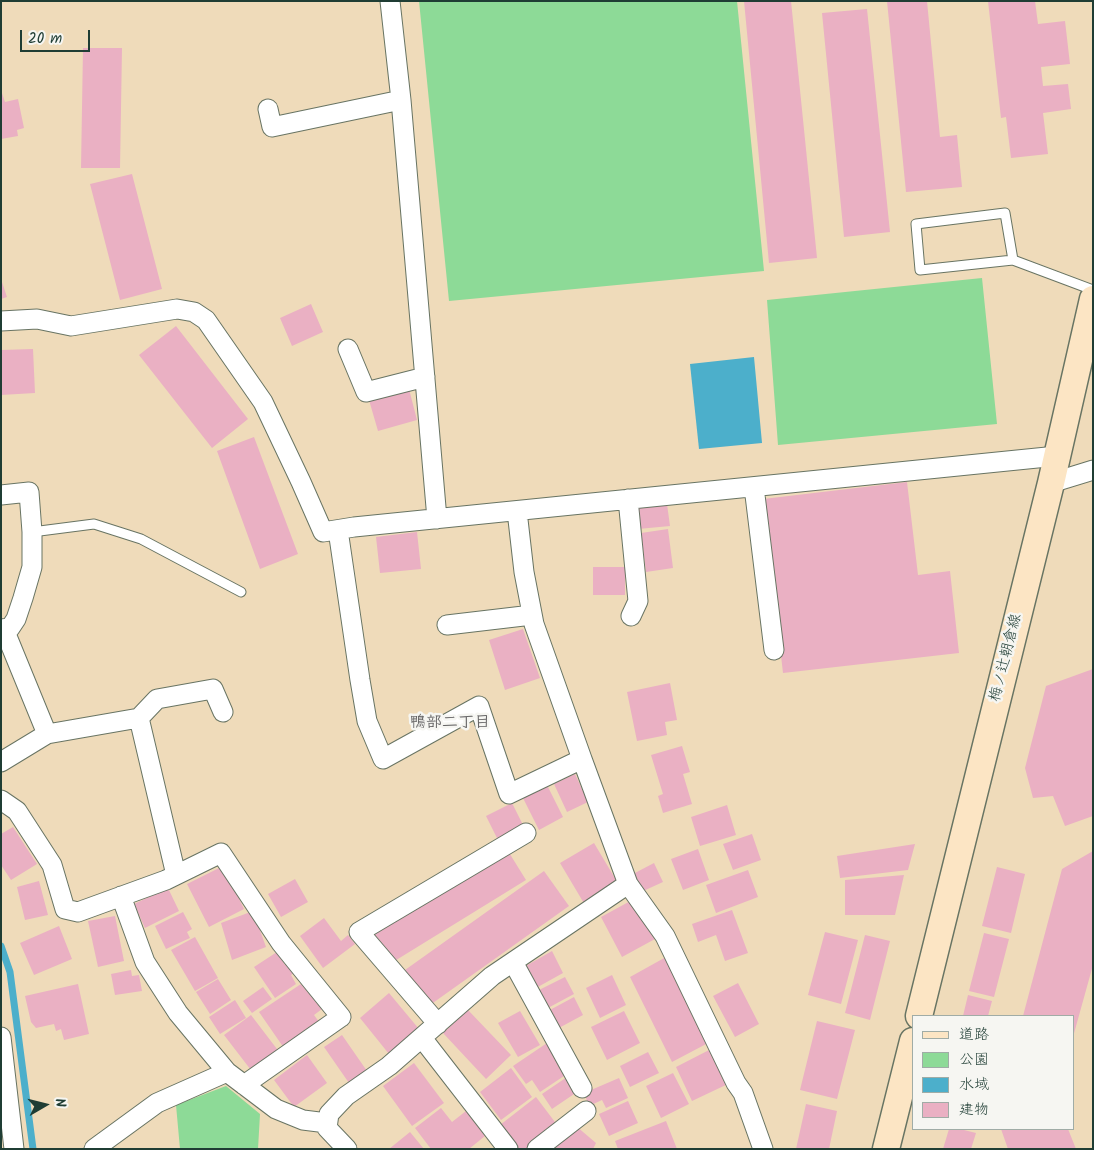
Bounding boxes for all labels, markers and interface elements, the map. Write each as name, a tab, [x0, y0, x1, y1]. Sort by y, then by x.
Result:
scale bar	[22, 20, 92, 52]
text: 20 m	[28, 27, 62, 51]
street label: 梅ノ辻朝倉線	[987, 612, 1027, 704]
district label: 鴨部二丁目	[410, 714, 490, 734]
legend	[912, 1015, 1074, 1130]
text: 道路	[959, 1023, 989, 1047]
text: 公園	[959, 1048, 989, 1072]
text: 水域	[959, 1073, 989, 1097]
north arrow	[20, 1080, 70, 1130]
text: N	[48, 1097, 71, 1109]
text: 建物	[959, 1098, 989, 1122]

